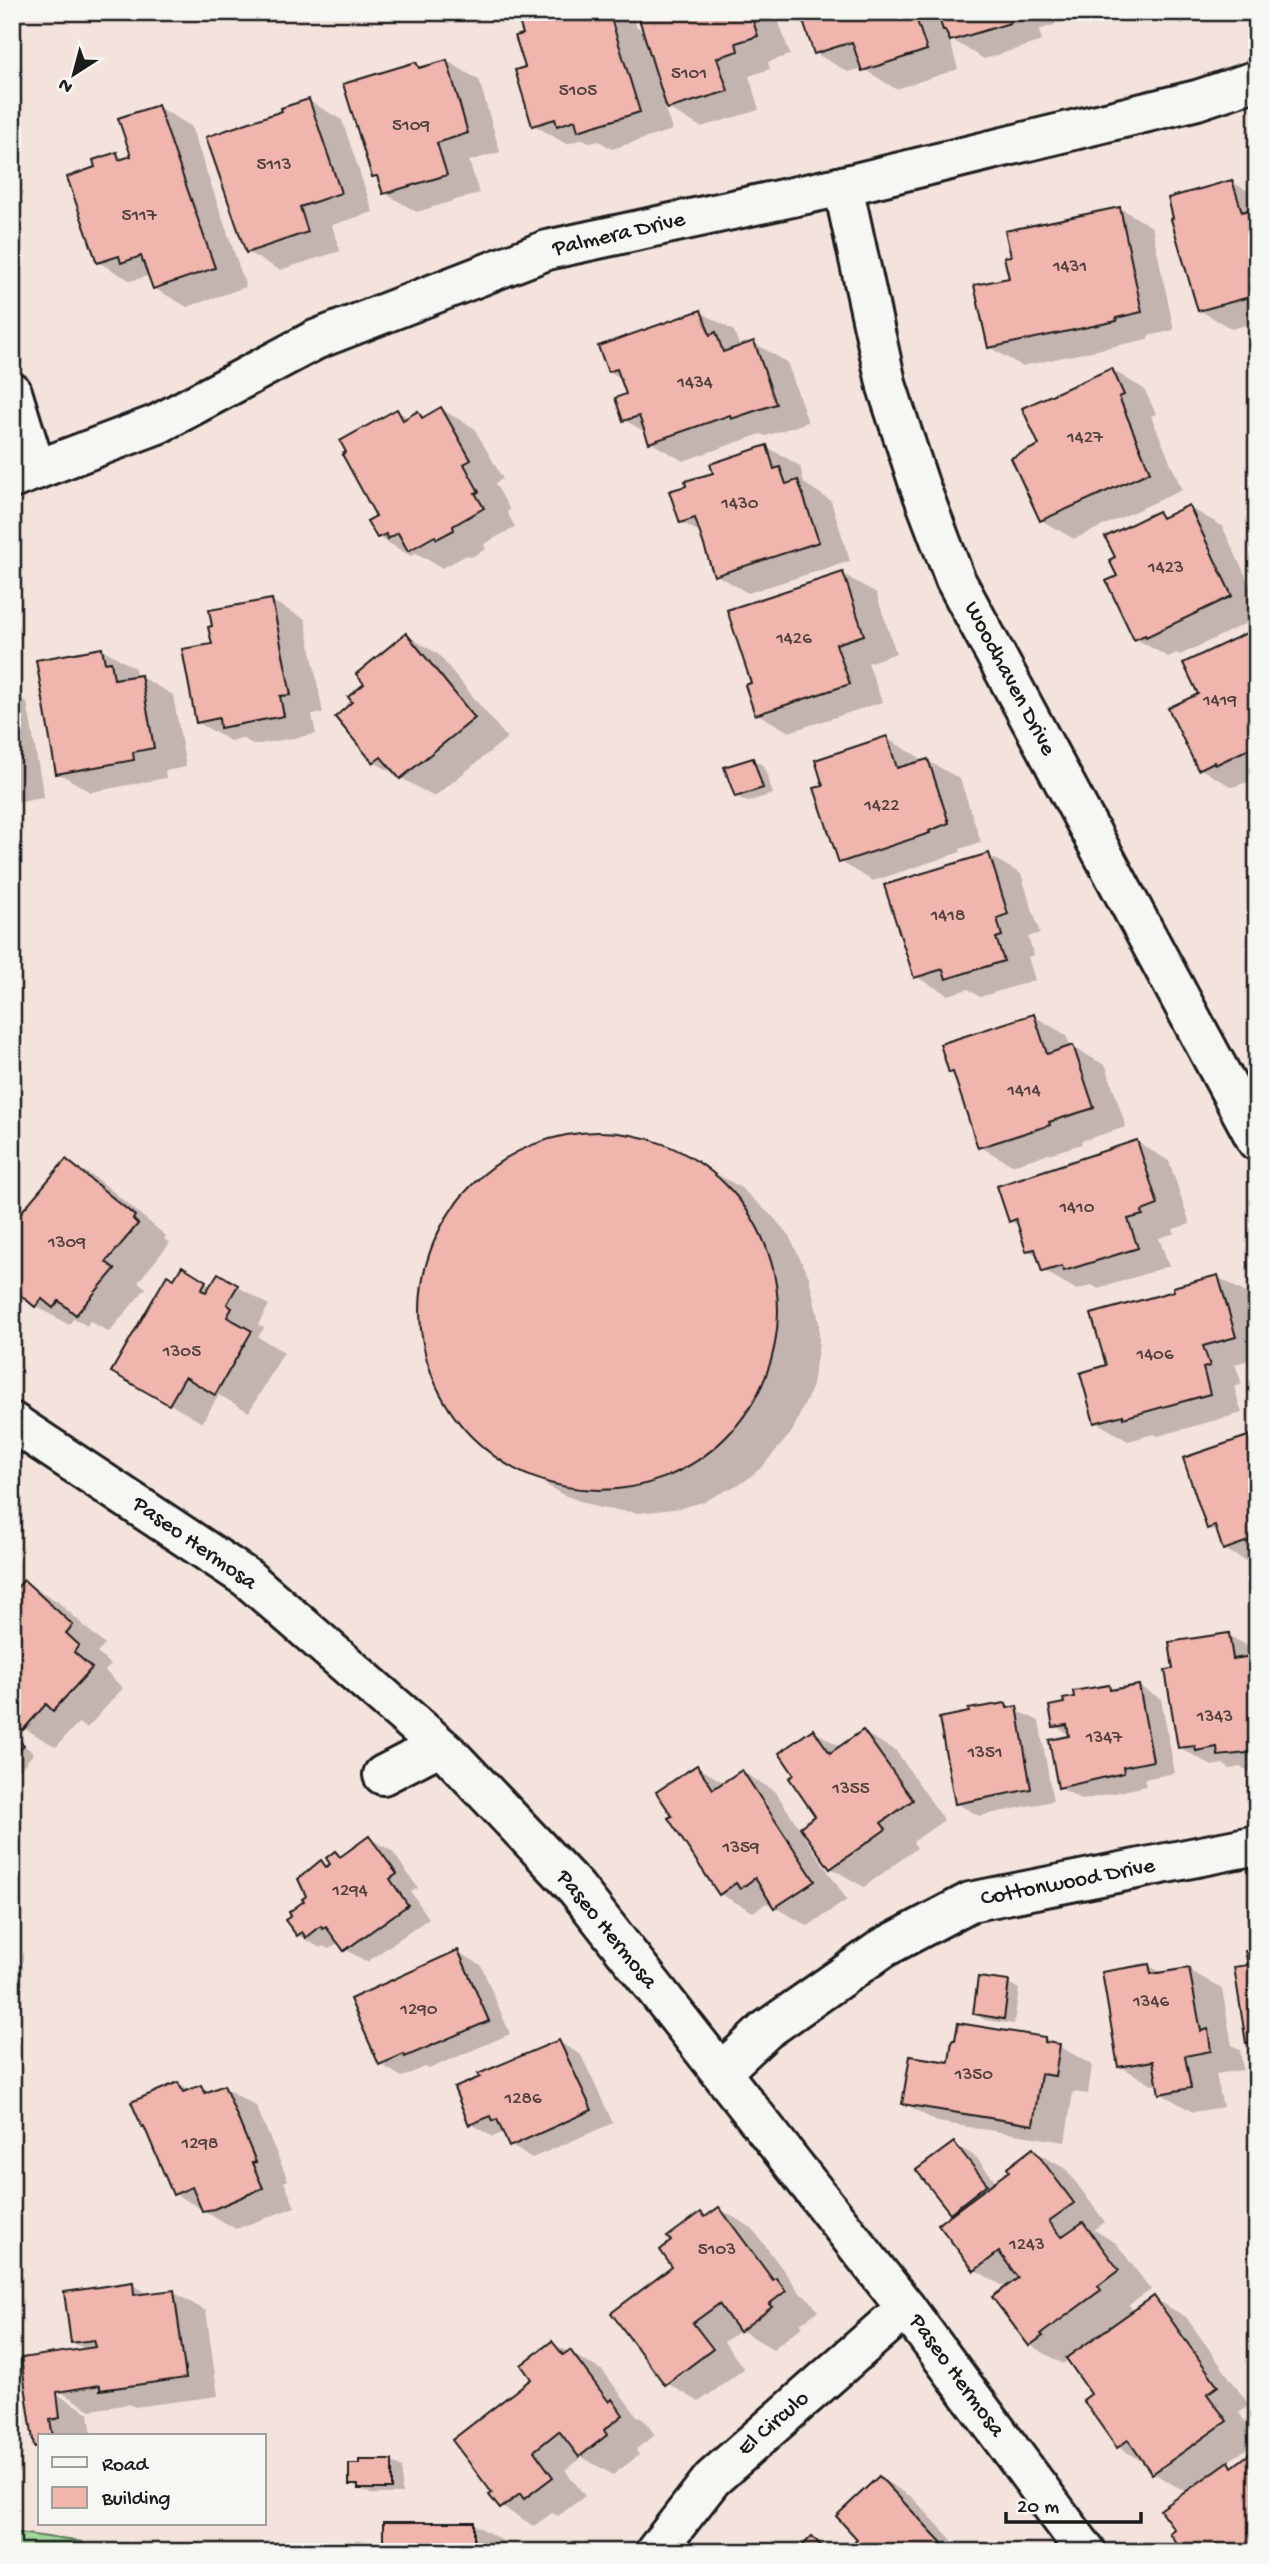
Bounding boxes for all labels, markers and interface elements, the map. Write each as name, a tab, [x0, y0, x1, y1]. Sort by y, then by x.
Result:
north arrow	[38, 38, 108, 108]
house number: 5101	[671, 63, 707, 86]
text: N	[54, 72, 78, 98]
house number: 5105	[559, 80, 597, 103]
house number: 5109	[392, 115, 430, 138]
house number: 5113	[256, 154, 292, 177]
house number: 5117	[121, 205, 158, 228]
street label: Palmera Drive	[549, 206, 689, 264]
house number: 1431	[1052, 256, 1087, 279]
house number: 1434	[676, 372, 713, 395]
house number: 1427	[1066, 427, 1104, 450]
house number: 1430	[720, 493, 759, 516]
house number: 1423	[1147, 557, 1184, 580]
street label: Woodhaven Drive	[957, 597, 1061, 762]
house number: 1426	[775, 628, 812, 651]
house number: 1419	[1202, 690, 1237, 713]
house number: 1422	[863, 795, 900, 818]
house number: 1418	[930, 905, 965, 928]
house number: 1414	[1006, 1080, 1041, 1103]
house number: 1410	[1058, 1197, 1095, 1220]
house number: 1309	[47, 1232, 86, 1255]
house number: 1305	[162, 1341, 201, 1364]
house number: 1406	[1135, 1344, 1174, 1367]
street label: Paseo Hermosa	[126, 1491, 262, 1598]
house number: 1343	[1196, 1706, 1233, 1729]
house number: 1347	[1085, 1727, 1123, 1750]
house number: 1351	[966, 1742, 1003, 1765]
house number: 1355	[831, 1778, 870, 1801]
house number: 1359	[721, 1837, 760, 1860]
street label: Cottonwood Drive	[979, 1853, 1158, 1913]
street label: Paseo Hermosa	[549, 1864, 663, 1996]
house number: 1294	[331, 1880, 368, 1903]
house number: 1346	[1132, 1991, 1169, 2014]
house number: 1290	[399, 1999, 438, 2022]
house number: 1350	[954, 2064, 993, 2087]
house number: 1286	[503, 2088, 542, 2111]
house number: 1298	[181, 2133, 218, 2156]
house number: 1243	[1008, 2234, 1045, 2257]
house number: 5103	[698, 2239, 736, 2262]
street label: Paseo Hermosa	[902, 2308, 1011, 2444]
street label: El Circulo	[733, 2386, 815, 2462]
legend	[38, 2434, 266, 2526]
text: Road	[102, 2454, 150, 2479]
scale bar	[1006, 2480, 1141, 2524]
text: Building	[101, 2488, 171, 2513]
text: 20 m	[1017, 2496, 1059, 2521]

